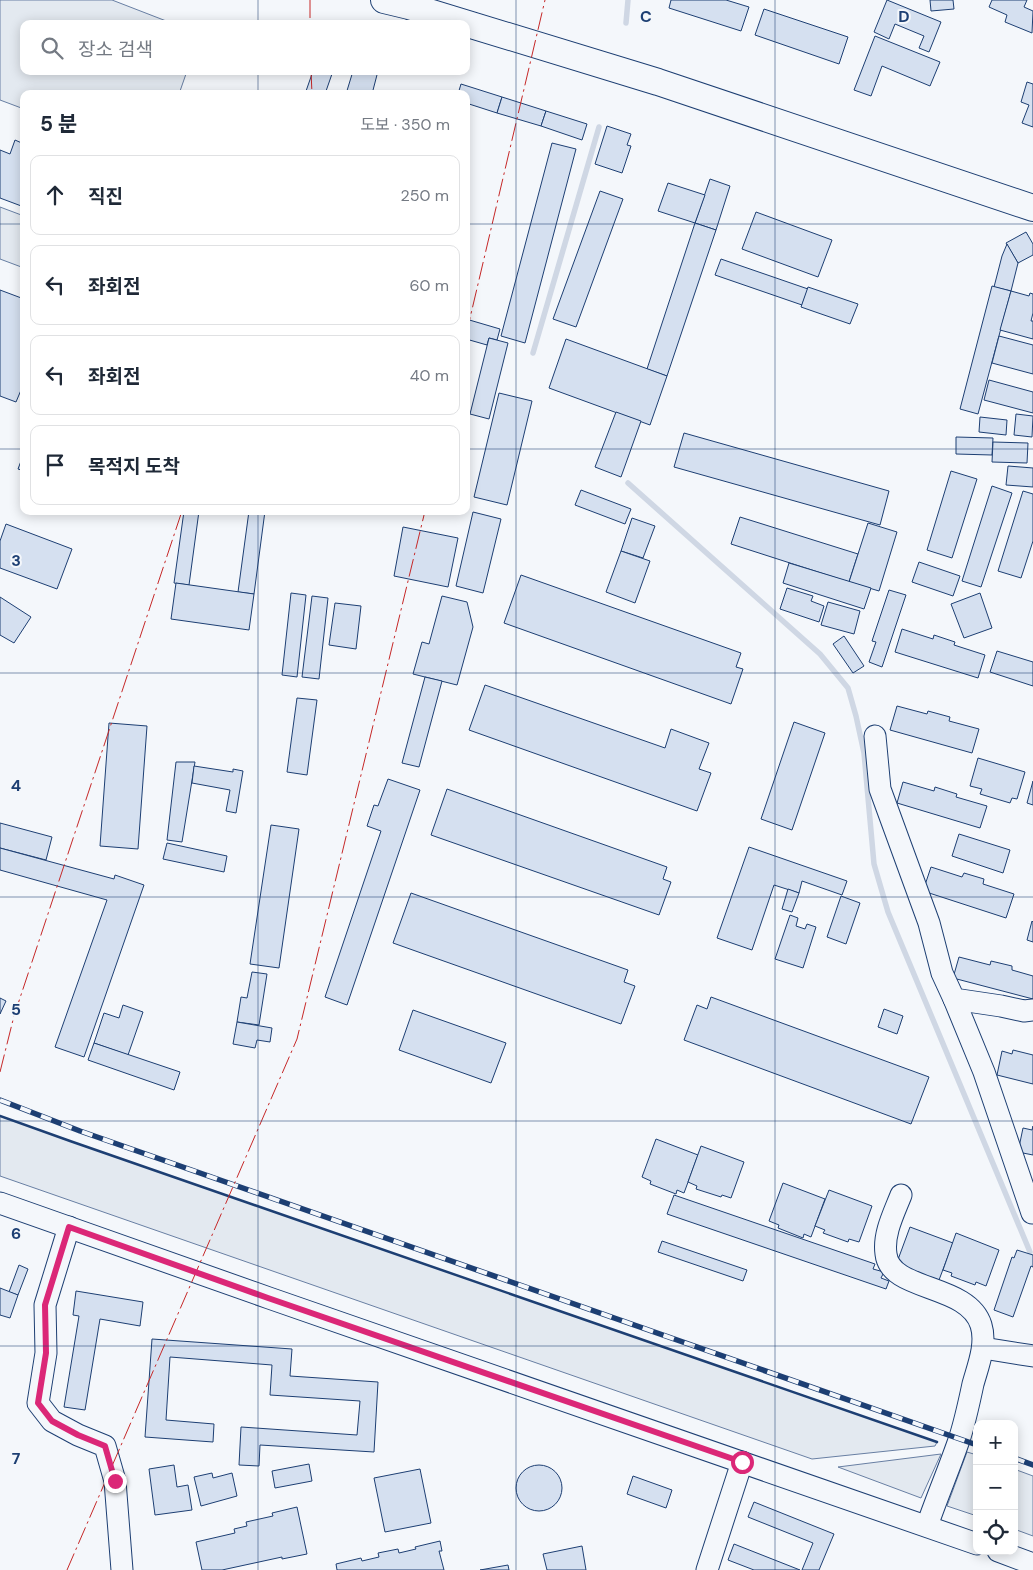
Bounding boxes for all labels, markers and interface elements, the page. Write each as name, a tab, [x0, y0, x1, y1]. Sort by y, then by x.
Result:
text: C	[640, 6, 652, 27]
text: D	[898, 6, 910, 27]
search box	[20, 20, 470, 75]
icon: search	[38, 34, 66, 62]
text: 장소 검색	[78, 37, 153, 62]
text: 5 분	[40, 110, 77, 138]
text: 도보 · 350 m	[360, 114, 450, 135]
icon: ahead	[41, 181, 69, 209]
text: 직진	[88, 184, 123, 209]
text: 250 m	[401, 185, 449, 206]
icon: left	[41, 271, 69, 299]
text: 좌회전	[88, 274, 140, 299]
text: 60 m	[409, 275, 449, 296]
icon: left	[41, 361, 69, 389]
text: 좌회전	[88, 364, 140, 389]
text: 40 m	[410, 365, 449, 386]
icon: arrive	[41, 451, 69, 479]
text: 목적지 도착	[88, 454, 180, 479]
text: 3	[11, 550, 21, 571]
text: 4	[11, 775, 21, 796]
text: 5	[11, 999, 21, 1020]
text: 6	[11, 1223, 21, 1244]
map controls	[973, 1420, 1018, 1555]
button: +	[973, 1420, 1018, 1465]
text: 7	[12, 1448, 21, 1469]
route start	[731, 1451, 754, 1474]
button: −	[973, 1465, 1018, 1510]
route end	[104, 1470, 127, 1493]
button: locate	[973, 1510, 1018, 1555]

